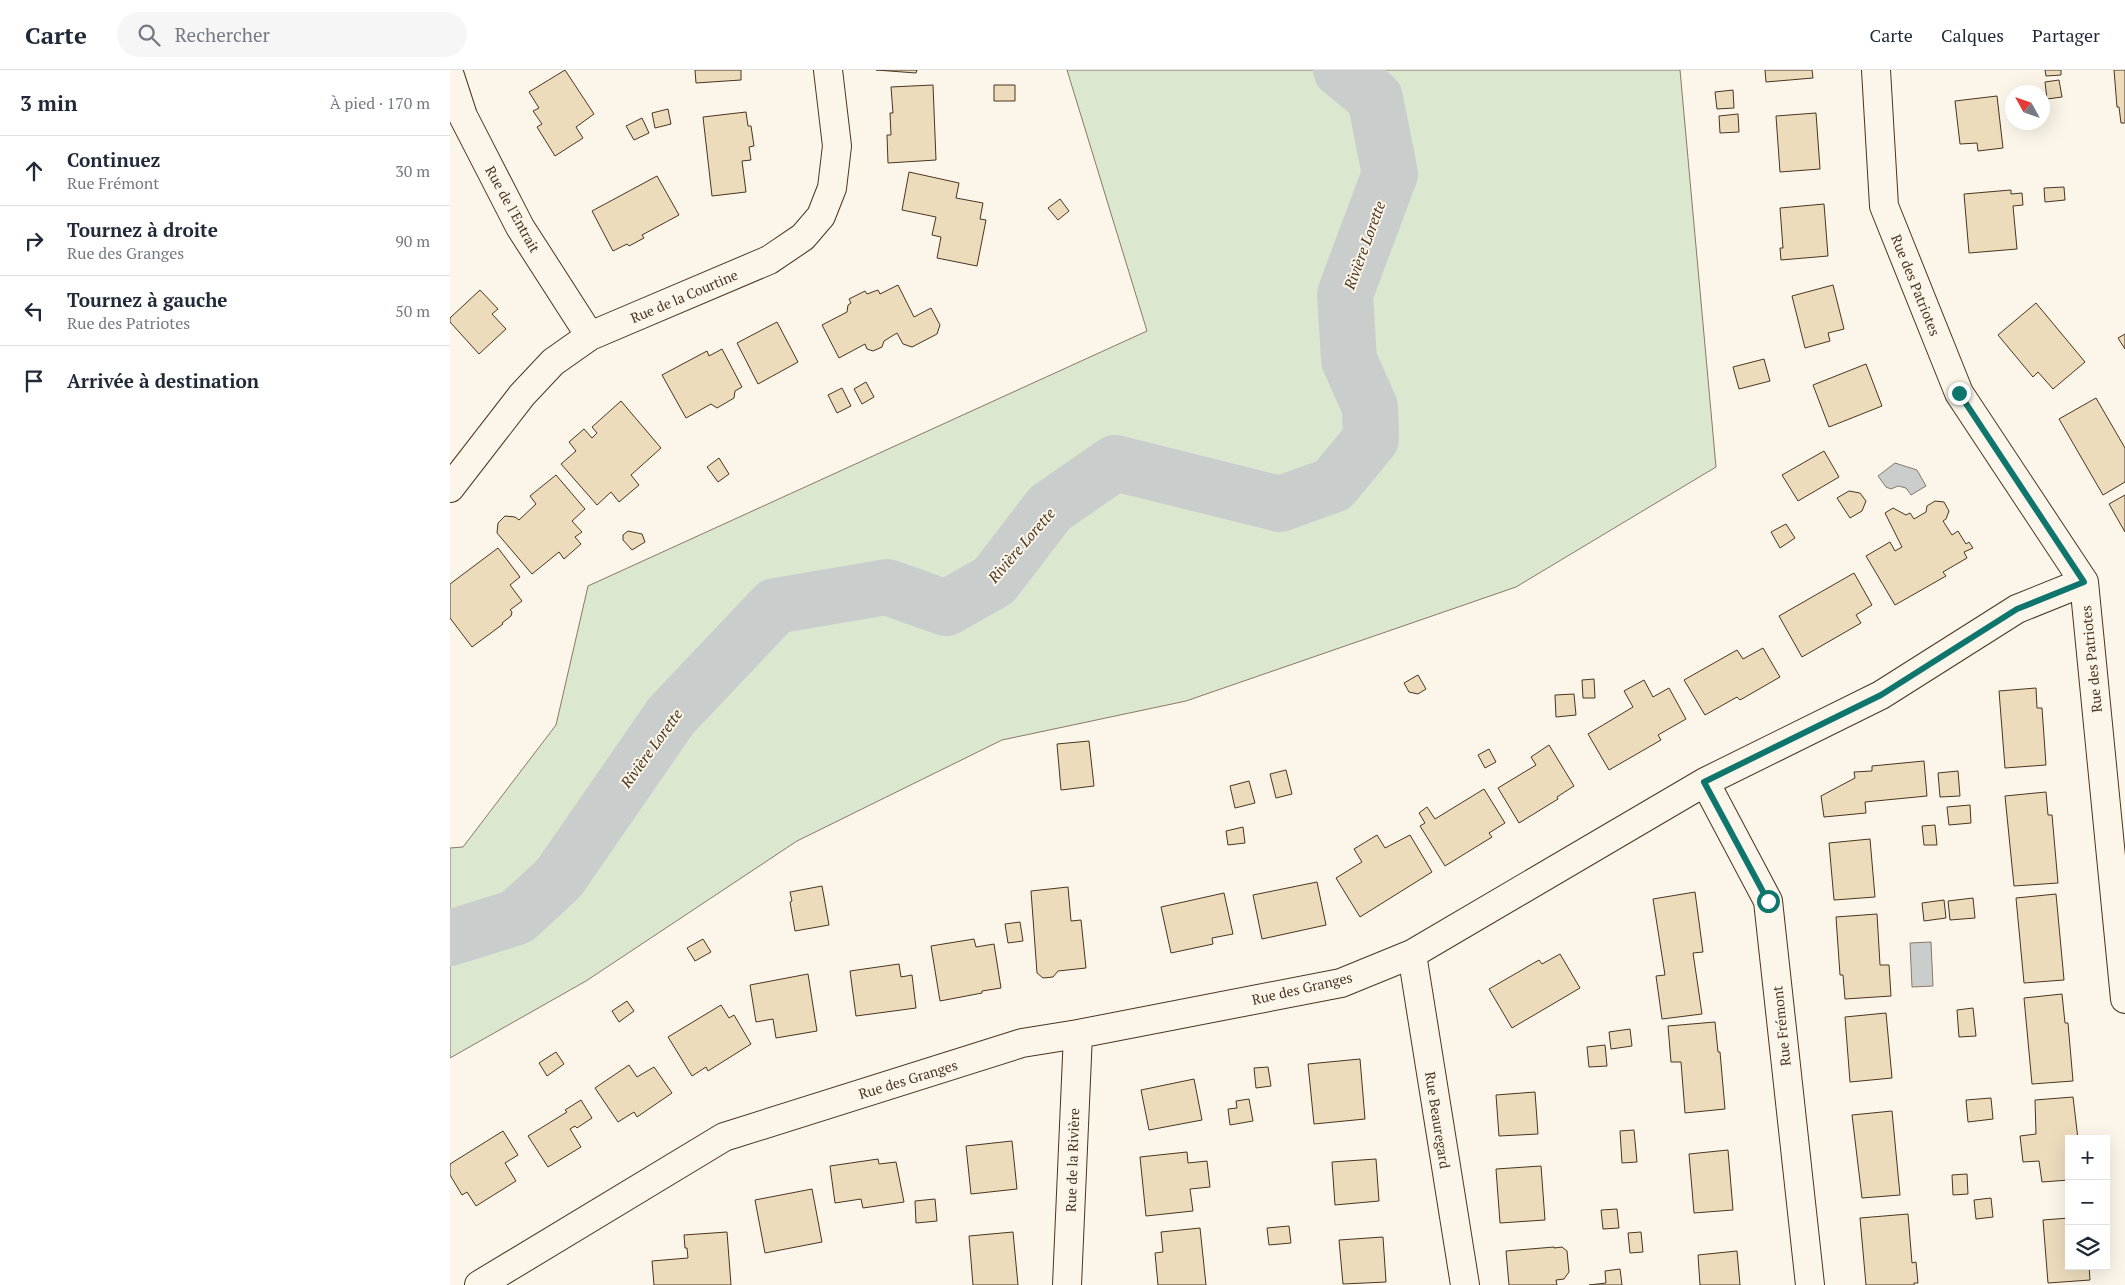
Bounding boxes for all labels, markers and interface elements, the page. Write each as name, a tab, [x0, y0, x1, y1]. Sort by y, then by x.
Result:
search box	[117, 12, 467, 57]
text: Carte	[25, 19, 87, 51]
icon: search	[135, 21, 163, 49]
text: Rechercher	[175, 22, 270, 47]
text: Carte	[1870, 23, 1913, 47]
text: Calques	[1941, 23, 2004, 47]
text: Partager	[2032, 23, 2100, 47]
north arrow	[2005, 85, 2050, 130]
text: 3 min	[20, 89, 77, 117]
text: À pied · 170 m	[330, 92, 430, 114]
text: Continuez	[67, 147, 160, 172]
icon: ahead	[20, 157, 48, 185]
text: 30 m	[395, 160, 430, 182]
street label: Rue de l'Entrait	[481, 162, 545, 256]
text: Rue Frémont	[67, 172, 159, 194]
water label: Rivière Lorette	[1338, 198, 1389, 293]
text: Tournez à droite	[67, 217, 218, 242]
icon: right	[20, 227, 48, 255]
text: 90 m	[395, 230, 430, 252]
street label: Rue des Patriotes	[1887, 231, 1945, 339]
text: Rue des Granges	[67, 242, 184, 264]
street label: Rue de la Courtine	[627, 265, 741, 327]
text: Tournez à gauche	[67, 287, 228, 312]
icon: left	[20, 297, 48, 325]
text: 50 m	[395, 300, 430, 322]
text: Rue des Patriotes	[67, 312, 190, 334]
icon: arrive	[20, 367, 48, 395]
text: Arrivée à destination	[67, 368, 259, 393]
route end	[1948, 382, 1971, 405]
water label: Rivière Lorette	[982, 503, 1059, 587]
street label: Rue des Patriotes	[2076, 604, 2106, 714]
water label: Rivière Lorette	[615, 704, 686, 792]
route start	[1757, 890, 1780, 913]
street label: Rue des Granges	[1250, 967, 1354, 1009]
street label: Rue Frémont	[1767, 984, 1795, 1067]
street label: Rue des Granges	[856, 1055, 960, 1103]
street label: Rue Beauregard	[1421, 1070, 1455, 1170]
street label: Rue de la Rivière	[1061, 1108, 1083, 1212]
map controls	[2065, 1135, 2110, 1270]
button: +	[2065, 1135, 2110, 1180]
button: −	[2065, 1180, 2110, 1225]
button: layers	[2065, 1225, 2110, 1270]

